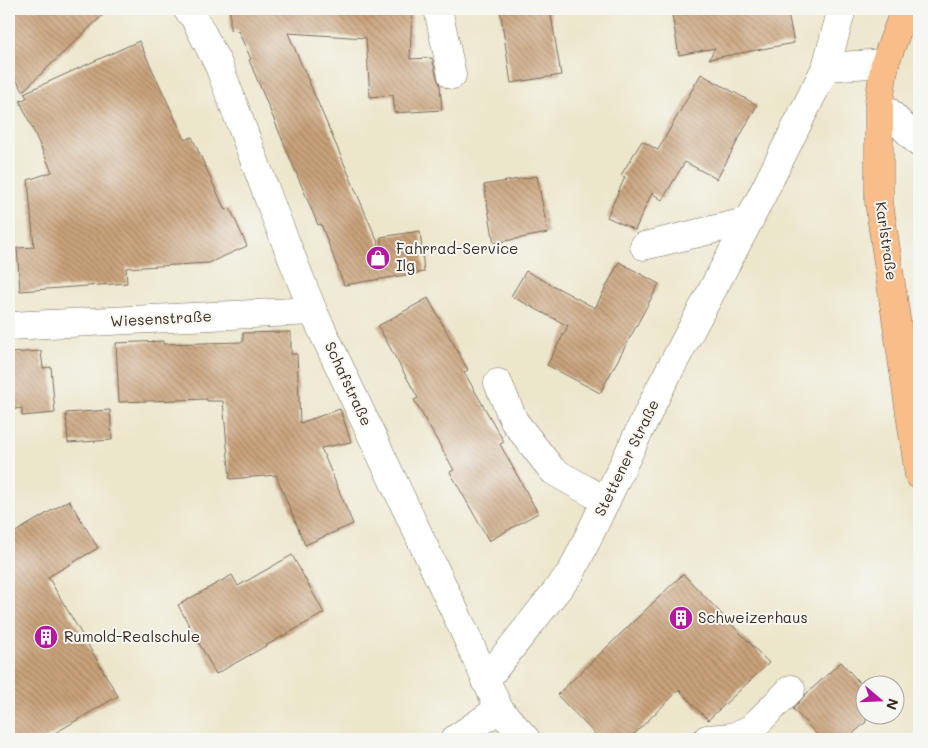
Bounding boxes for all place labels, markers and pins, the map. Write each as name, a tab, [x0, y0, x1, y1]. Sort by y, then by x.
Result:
place label: Fahrrad-Service Ilg	[396, 238, 518, 275]
shop icon: Fahrrad-Service Ilg	[365, 245, 391, 271]
building icon: Schweizerhaus	[668, 605, 694, 631]
place label: Schweizerhaus	[698, 607, 808, 627]
building icon: Rumold-Realschule	[33, 624, 59, 650]
place label: Rumold-Realschule	[64, 626, 200, 646]

